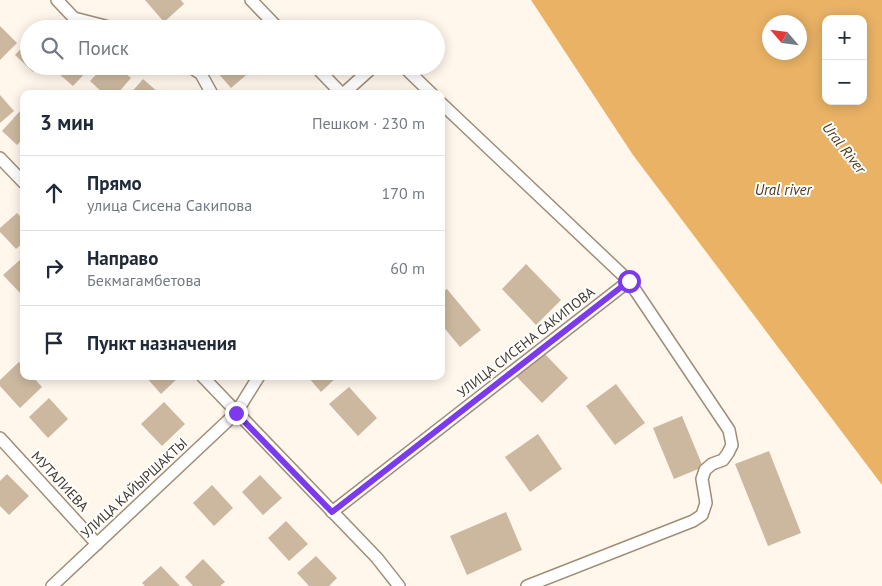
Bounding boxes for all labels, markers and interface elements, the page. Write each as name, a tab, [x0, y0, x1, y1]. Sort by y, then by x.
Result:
north arrow	[762, 15, 807, 60]
map controls	[822, 15, 867, 105]
button: +	[822, 15, 867, 60]
search box	[20, 20, 445, 75]
icon: search	[38, 34, 66, 62]
text: Поиск	[78, 36, 129, 60]
button: −	[822, 60, 867, 105]
text: 3 мин	[40, 109, 94, 136]
text: Пешком · 230 m	[312, 113, 425, 133]
water label: Ural River	[818, 118, 871, 178]
text: Прямо	[87, 171, 142, 195]
icon: ahead	[40, 179, 68, 207]
water label: Ural river	[755, 180, 812, 199]
text: 170 m	[382, 183, 425, 203]
text: улица Сисена Сакипова	[87, 195, 252, 215]
text: Направо	[87, 246, 158, 270]
icon: right	[40, 254, 68, 282]
text: 60 m	[390, 258, 425, 278]
text: Бекмагамбетова	[87, 270, 201, 290]
route start	[618, 270, 641, 293]
street label: УЛИЦА СИСЕНА САКИПОВА	[454, 282, 599, 401]
icon: arrive	[40, 329, 68, 357]
text: Пункт назначения	[87, 331, 237, 355]
route end	[225, 402, 248, 425]
street label: УЛИЦА КАЙЫРШАКТЫ	[77, 434, 191, 542]
street label: МУТАЛИЕВА	[28, 447, 93, 515]

